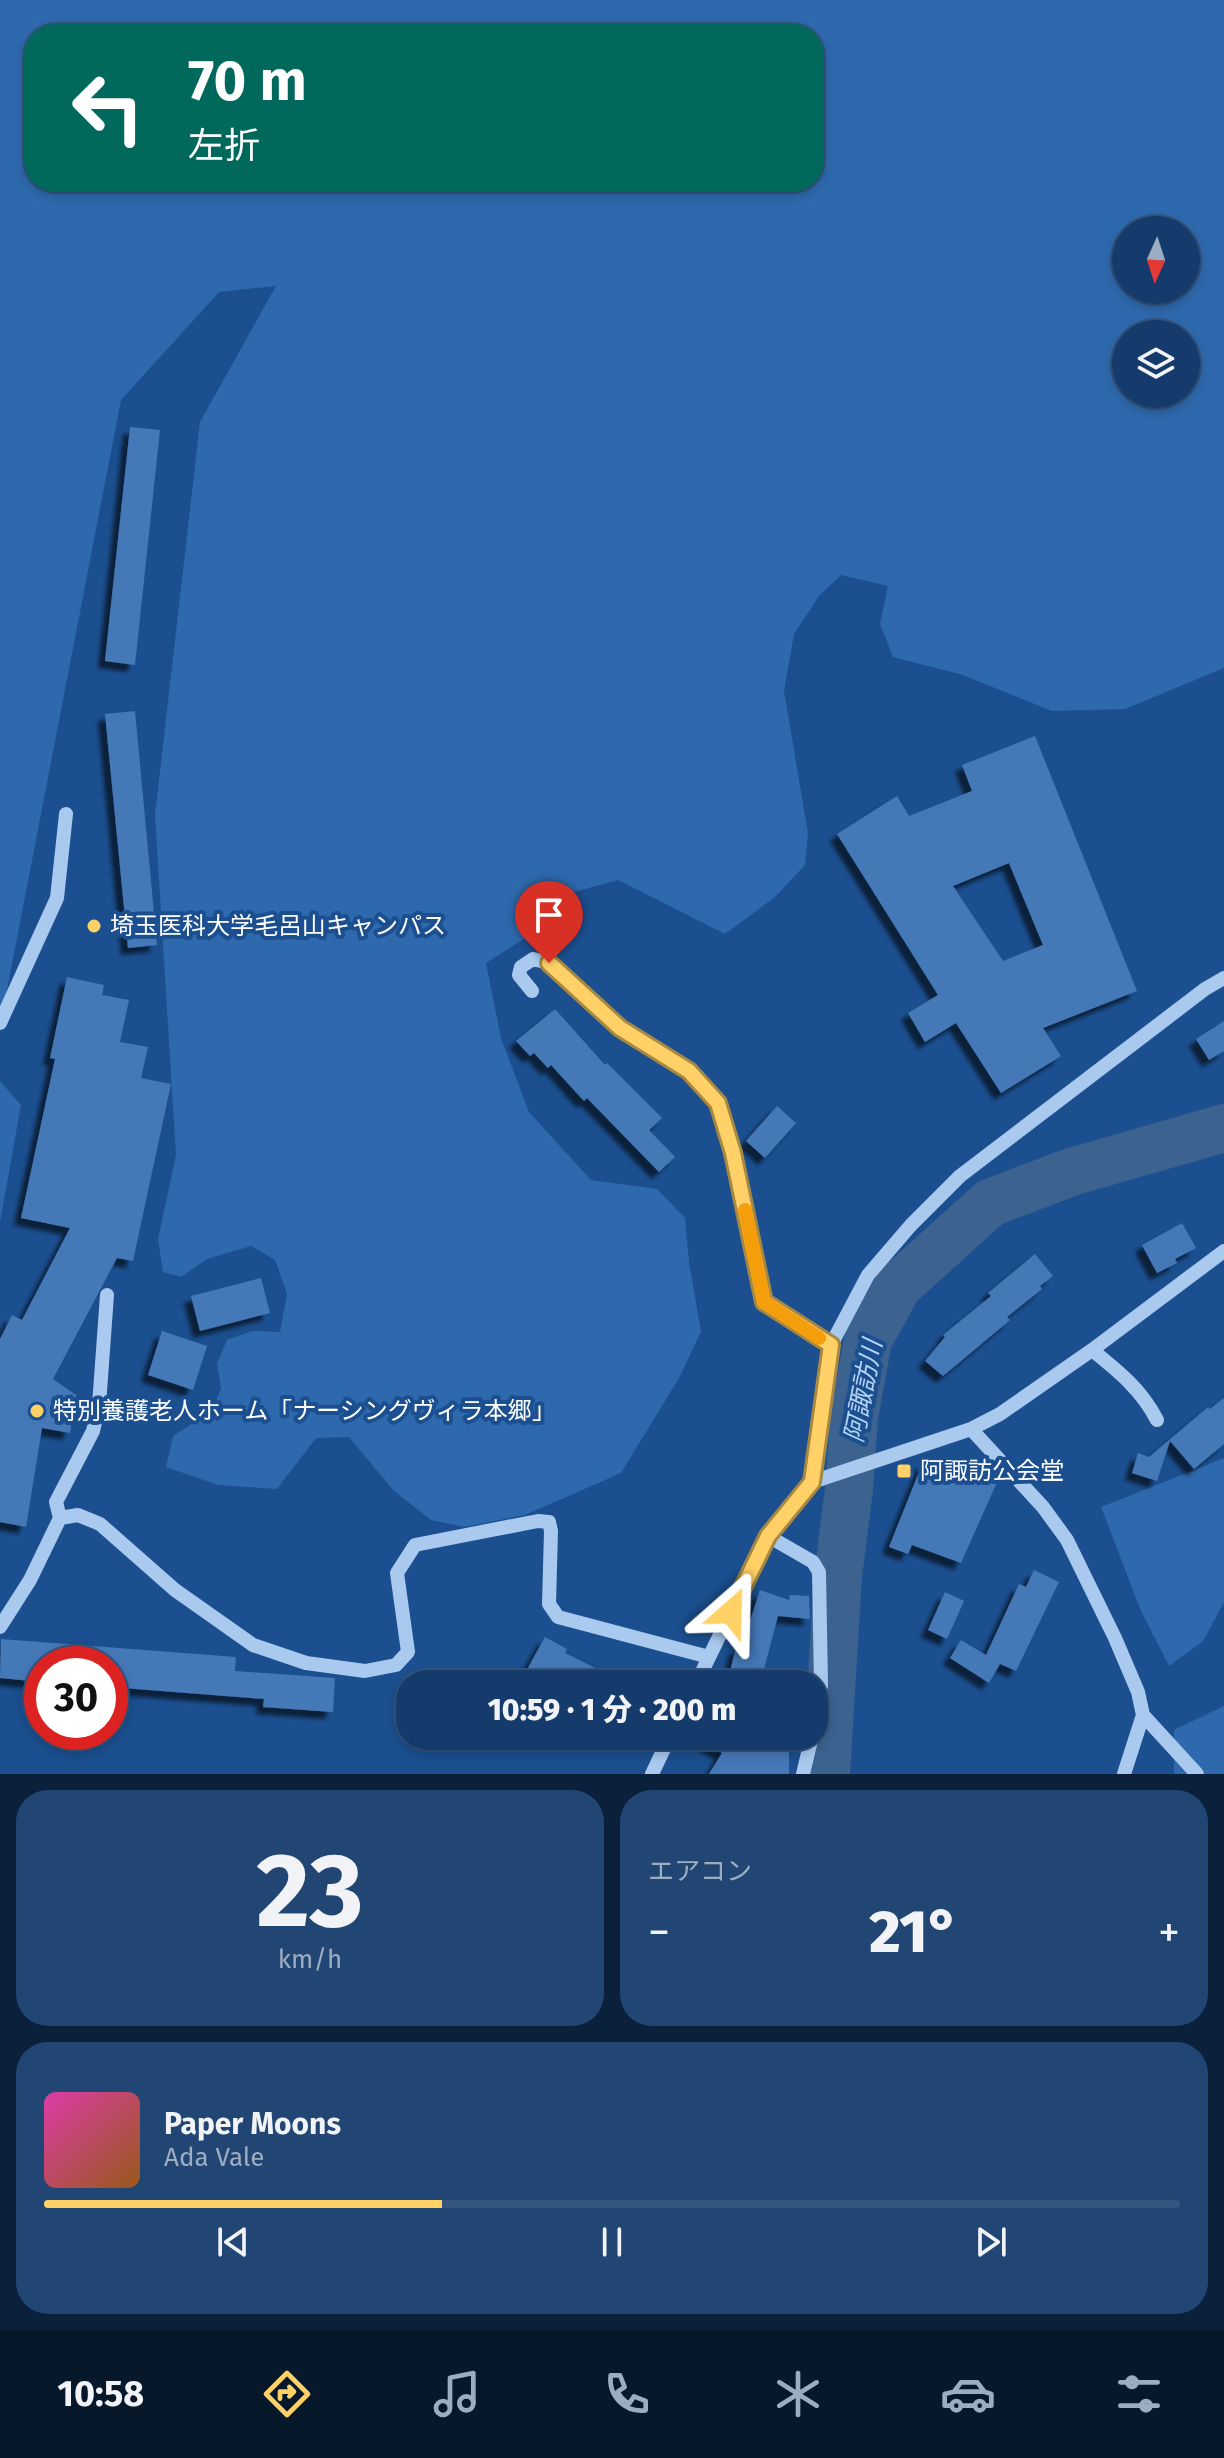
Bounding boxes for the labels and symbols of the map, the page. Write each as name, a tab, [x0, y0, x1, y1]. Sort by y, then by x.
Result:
north arrow	[1112, 216, 1200, 304]
pin	[515, 881, 583, 963]
place label: 埼玉医科大学毛呂山キャンパス	[110, 912, 446, 940]
marker: 埼玉医科大学毛呂山キャンパス	[85, 917, 103, 935]
water label: 阿諏訪川	[838, 1334, 889, 1445]
place label: 特別養護老人ホーム「ナーシングヴィラ本郷」	[53, 1397, 556, 1425]
marker: 特別養護老人ホーム「ナーシングヴィラ本郷」	[28, 1402, 46, 1420]
place label: 阿諏訪公会堂	[920, 1457, 1064, 1485]
marker: 阿諏訪公会堂	[895, 1462, 913, 1480]
position arrow	[689, 1570, 773, 1654]
speed limit sign: 30	[24, 1646, 128, 1750]

